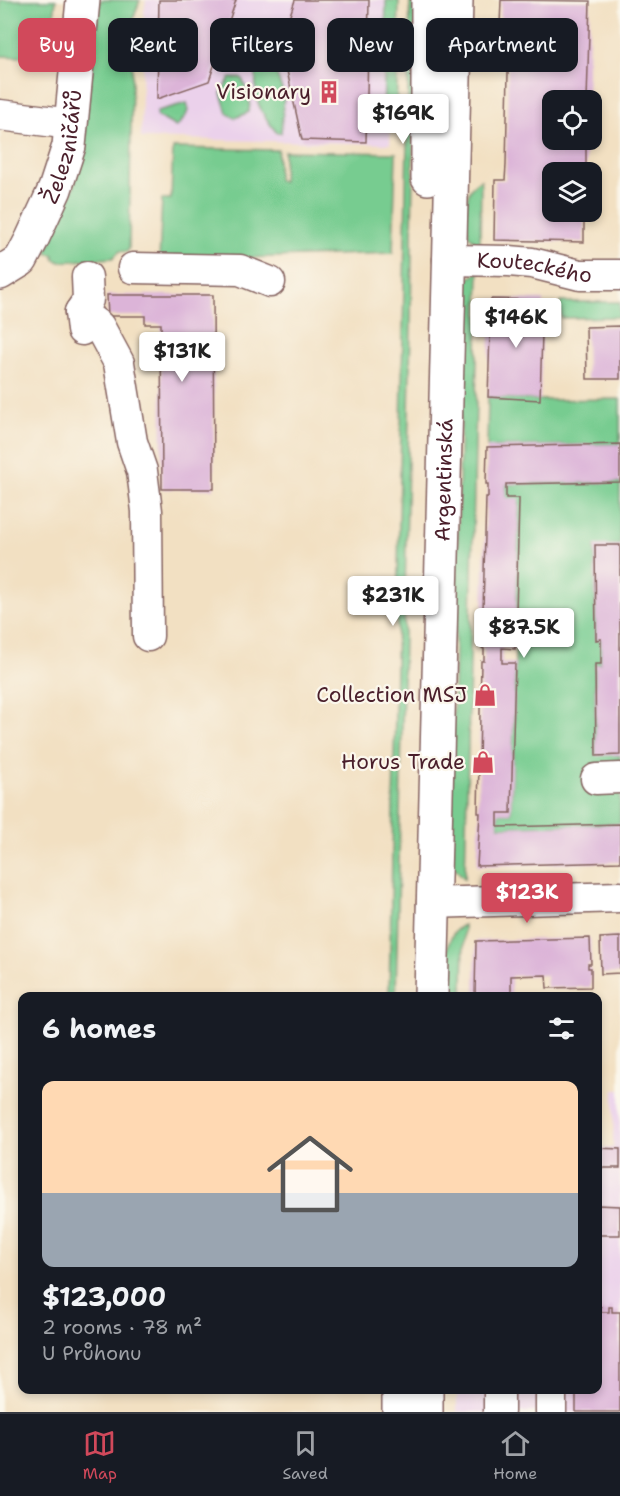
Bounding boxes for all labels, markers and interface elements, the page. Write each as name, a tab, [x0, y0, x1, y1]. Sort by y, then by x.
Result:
chip: Buy	[18, 18, 96, 72]
chip: Rent	[108, 18, 198, 72]
chip: Filters	[210, 18, 315, 72]
chip: New	[327, 18, 414, 72]
chip: Apartment	[426, 18, 578, 72]
place label: Visionary	[216, 78, 311, 106]
building icon: Visionary	[316, 79, 342, 105]
street label: Železničářů	[35, 88, 88, 208]
map controls	[542, 90, 602, 222]
button: locate	[542, 90, 602, 150]
pin: $169K	[361, 94, 445, 145]
text: $169K	[372, 100, 434, 126]
button: layers	[542, 162, 602, 222]
street label: Kouteckého	[477, 246, 592, 289]
pin: $146K	[474, 298, 558, 349]
text: $146K	[484, 304, 548, 330]
pin: $131K	[140, 332, 224, 383]
text: $131K	[153, 338, 211, 364]
street label: Argentinská	[428, 418, 459, 542]
pin: $231K	[351, 576, 435, 627]
text: $231K	[362, 582, 424, 608]
pin: $87.5K	[475, 608, 573, 659]
text: $87.5K	[488, 614, 560, 640]
place label: Collection MSJ	[316, 681, 467, 709]
shop icon: Collection MSJ	[472, 682, 498, 708]
place label: Horus Trade	[341, 748, 465, 776]
shop icon: Horus Trade	[470, 749, 496, 775]
pin: $123K	[485, 873, 569, 924]
text: $123K	[496, 879, 558, 905]
text: 6 homes	[42, 1011, 156, 1046]
icon: filters	[545, 1012, 578, 1045]
icon: home	[256, 1120, 364, 1228]
text: $123,000	[42, 1279, 166, 1314]
text: 2 rooms · 78 m²	[42, 1314, 202, 1340]
text: U Průhonu	[42, 1340, 142, 1366]
tab: Map	[83, 1427, 117, 1484]
tab: Saved	[282, 1427, 328, 1484]
tab: Home	[493, 1427, 537, 1484]

